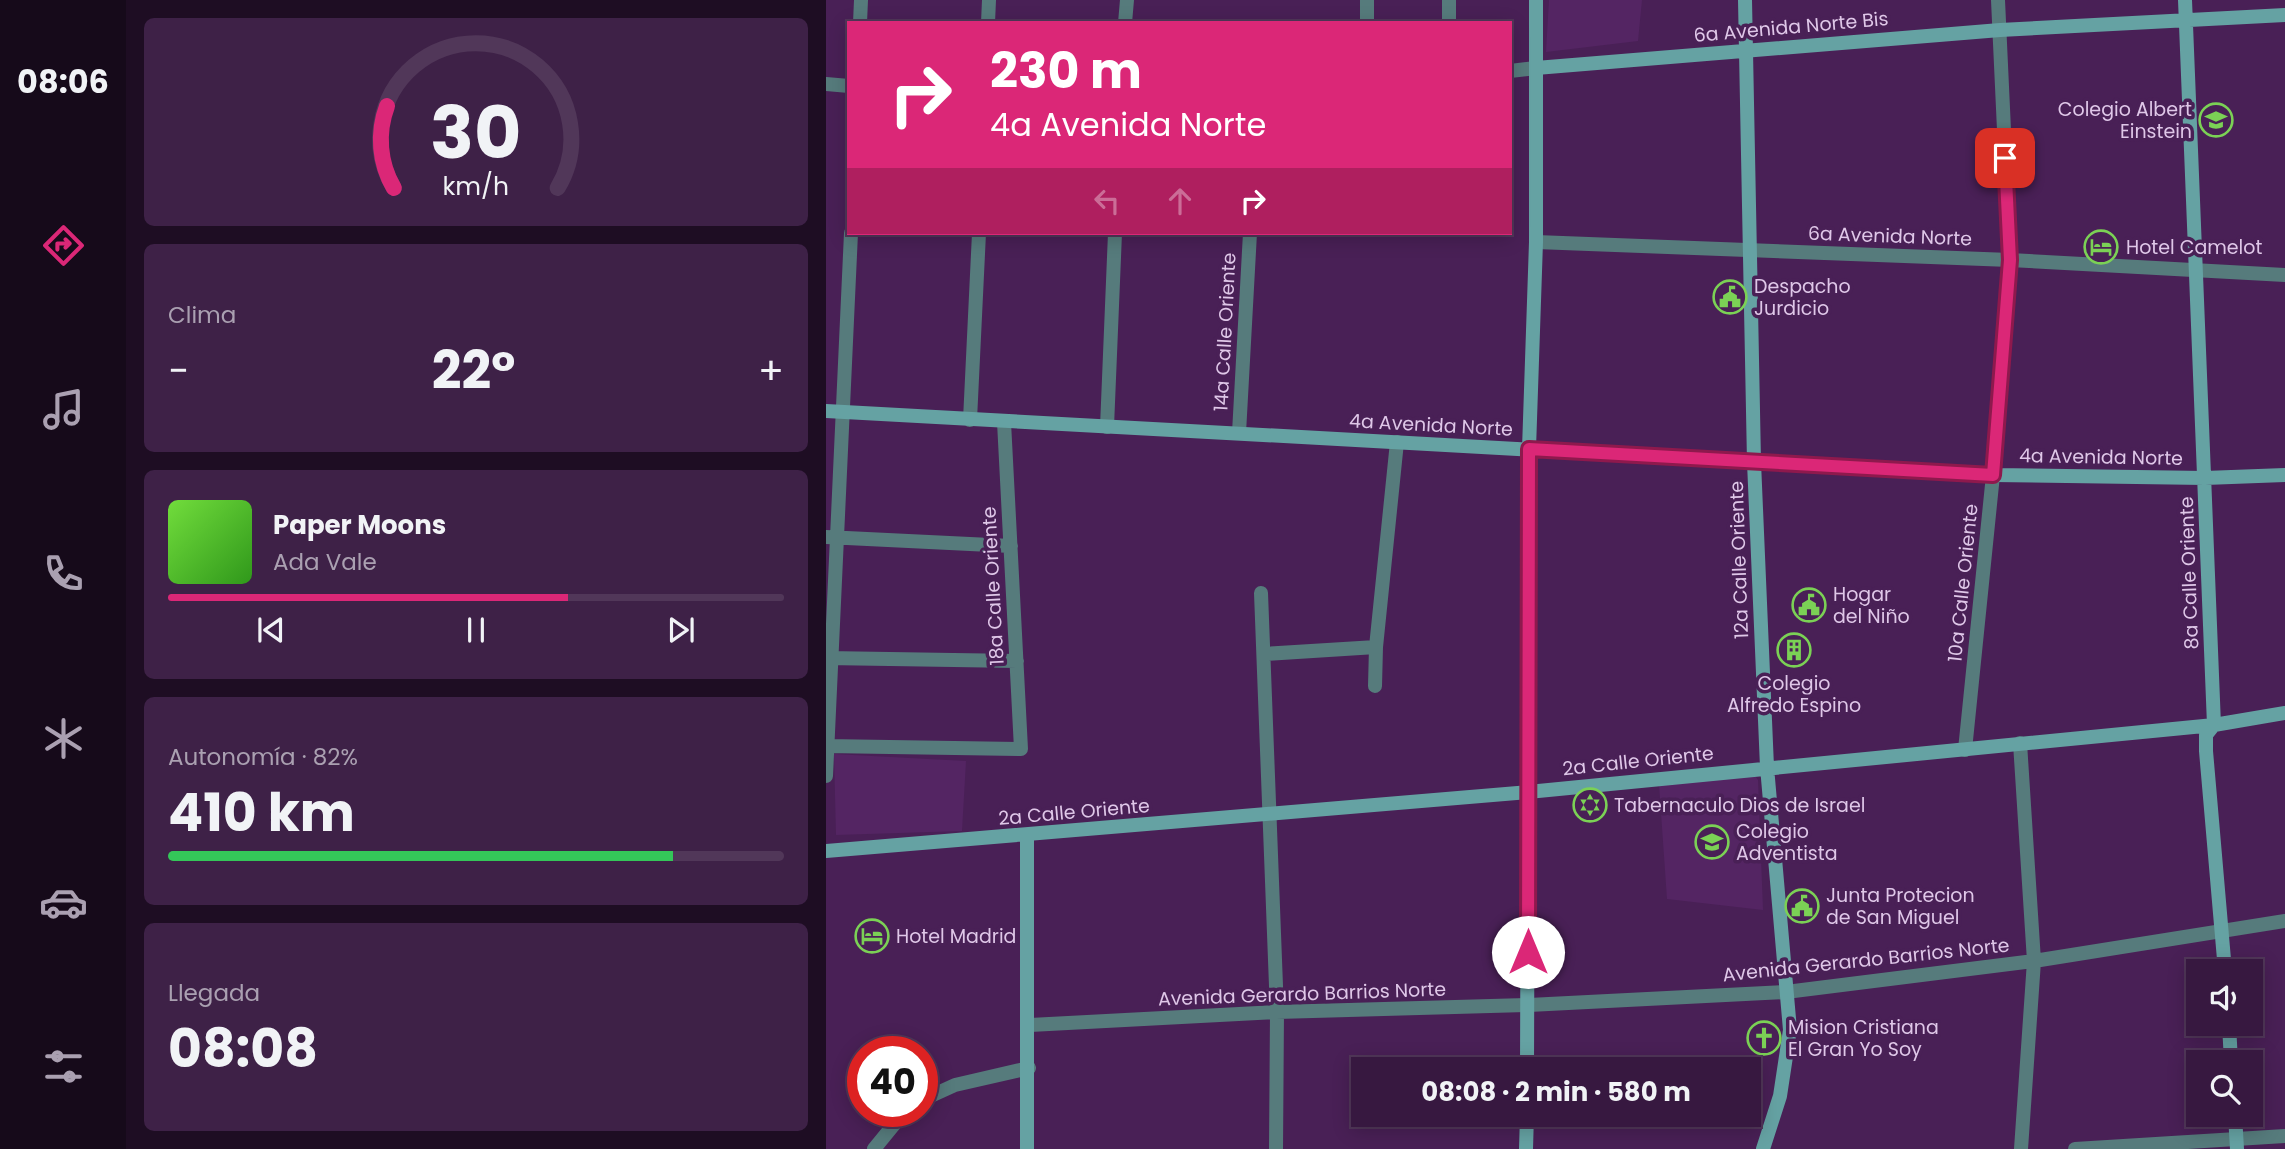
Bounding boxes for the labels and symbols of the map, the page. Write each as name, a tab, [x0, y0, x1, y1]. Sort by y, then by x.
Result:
street label: 6a Avenida Norte Bis	[1692, 5, 1890, 49]
place label: Colegio Albert Einstein	[2058, 96, 2192, 145]
school or university icon: Colegio Albert Einstein	[2197, 101, 2235, 139]
pin	[1975, 128, 2035, 188]
street label: 6a Avenida Norte	[1808, 220, 1972, 252]
hotel icon: Hotel Camelot	[2082, 228, 2120, 266]
place label: Hotel Camelot	[2126, 234, 2262, 261]
street label: 14a Calle Oriente	[1207, 252, 1243, 412]
place label: Despacho Jurdicio	[1754, 273, 1851, 322]
public building icon: Despacho Jurdicio	[1711, 278, 1749, 316]
street label: 4a Avenida Norte	[1348, 407, 1514, 443]
street label: 4a Avenida Norte	[2019, 442, 2183, 472]
street label: 12a Calle Oriente	[1723, 481, 1755, 639]
street label: 8a Calle Oriente	[2173, 496, 2205, 650]
street label: 10a Calle Oriente	[1941, 503, 1985, 663]
street label: 18a Calle Oriente	[975, 506, 1011, 666]
place label: Hogar del Niño	[1833, 581, 1910, 630]
public building icon: Hogar del Niño	[1790, 586, 1828, 624]
building icon: Colegio Alfredo Espino	[1775, 631, 1813, 669]
place label: Colegio Alfredo Espino	[1727, 670, 1861, 719]
street label: 2a Calle Oriente	[1561, 740, 1715, 782]
synagogue icon: Tabernaculo Dios de Israel	[1571, 786, 1609, 824]
street label: 2a Calle Oriente	[997, 792, 1151, 832]
place label: Tabernaculo Dios de Israel	[1614, 792, 1865, 819]
place label: Colegio Adventista	[1736, 818, 1838, 867]
school or university icon: Colegio Adventista	[1693, 823, 1731, 861]
place label: Junta Protecion de San Miguel	[1826, 882, 1975, 931]
public building icon: Junta Protecion de San Miguel	[1783, 887, 1821, 925]
position arrow	[1491, 915, 1565, 989]
hotel icon: Hotel Madrid	[853, 917, 891, 955]
place label: Hotel Madrid	[896, 923, 1016, 950]
street label: Avenida Gerardo Barrios Norte	[1721, 932, 2011, 988]
street label: Avenida Gerardo Barrios Norte	[1157, 975, 1447, 1013]
place label: Mision Cristiana El Gran Yo Soy	[1788, 1014, 1939, 1063]
church icon: Mision Cristiana El Gran Yo Soy	[1745, 1019, 1783, 1057]
speed limit sign: 40	[847, 1036, 938, 1127]

